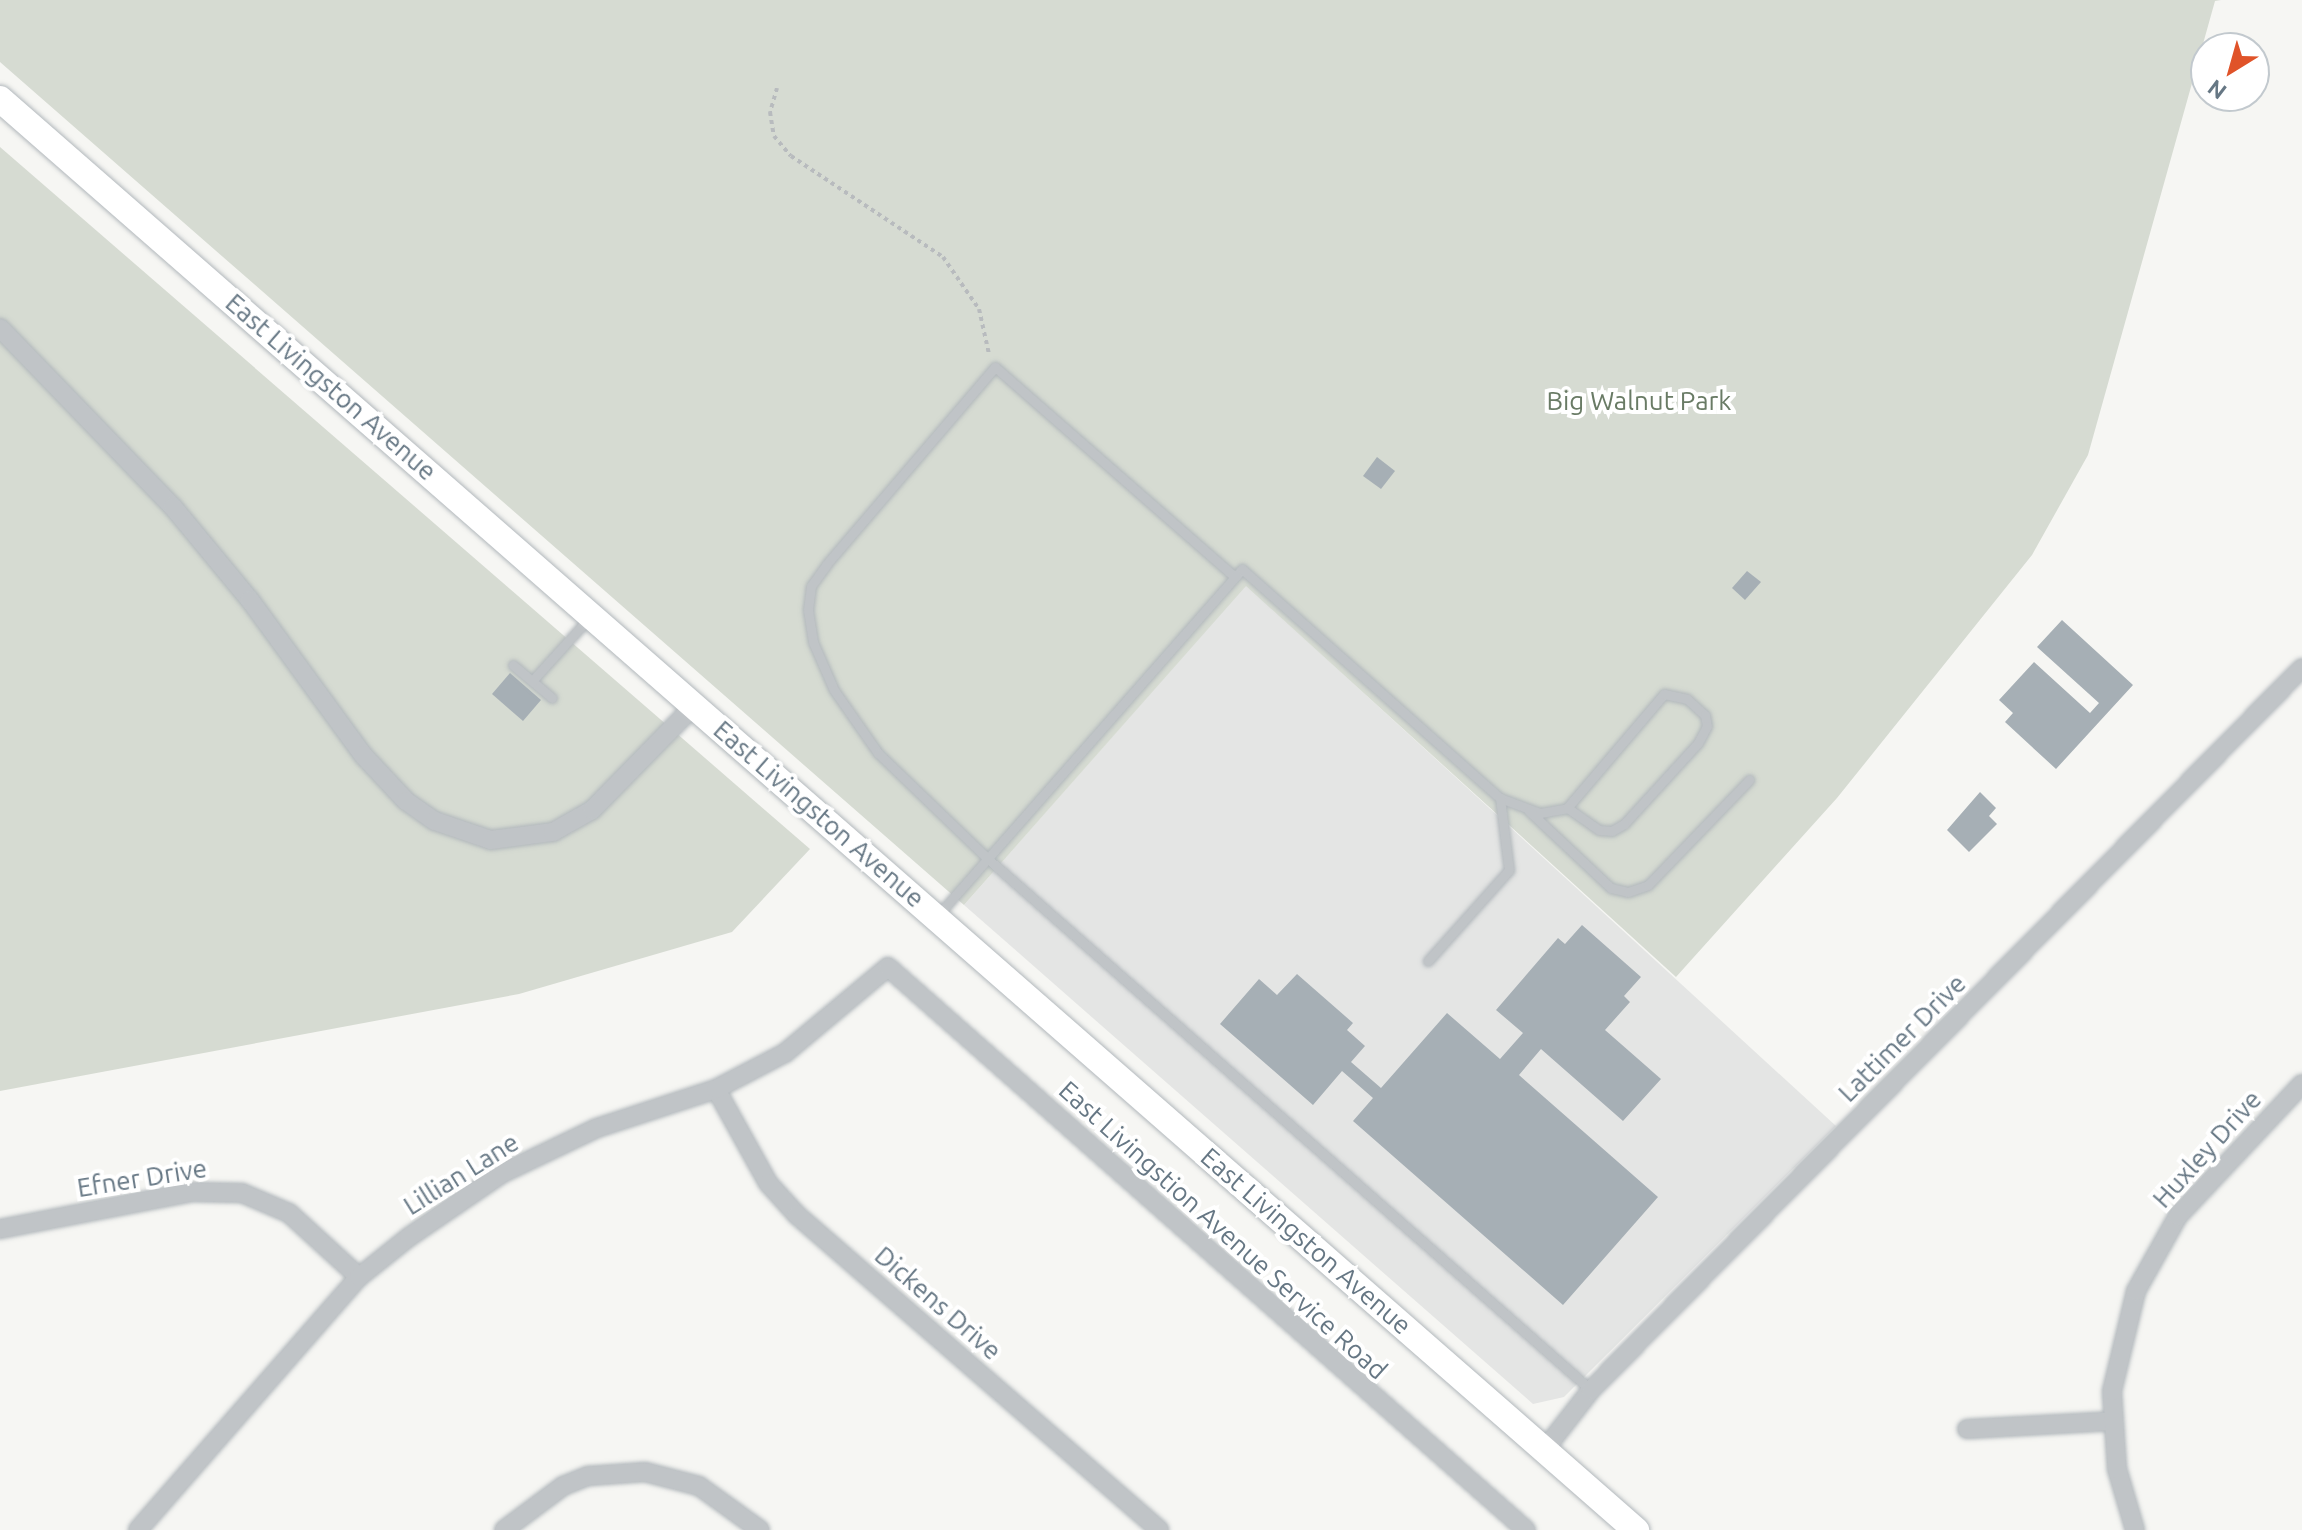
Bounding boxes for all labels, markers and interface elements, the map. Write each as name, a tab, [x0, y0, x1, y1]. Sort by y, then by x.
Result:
north arrow	[2190, 32, 2270, 112]
text: N	[2202, 75, 2231, 105]
street label: East Livingston Avenue	[219, 287, 443, 487]
park label: Big Walnut Park	[1547, 385, 1731, 417]
street label: East Livingston Avenue	[707, 714, 931, 914]
street label: Lattimer Drive	[1832, 968, 1972, 1108]
street label: East Livingstion Avenue Service Road	[1053, 1074, 1393, 1386]
street label: Huxley Drive	[2146, 1084, 2268, 1214]
street label: Lillian Lane	[398, 1126, 524, 1222]
street label: East Livingston Avenue	[1194, 1141, 1418, 1341]
street label: Efner Drive	[75, 1152, 209, 1204]
street label: Dickens Drive	[868, 1240, 1008, 1366]

